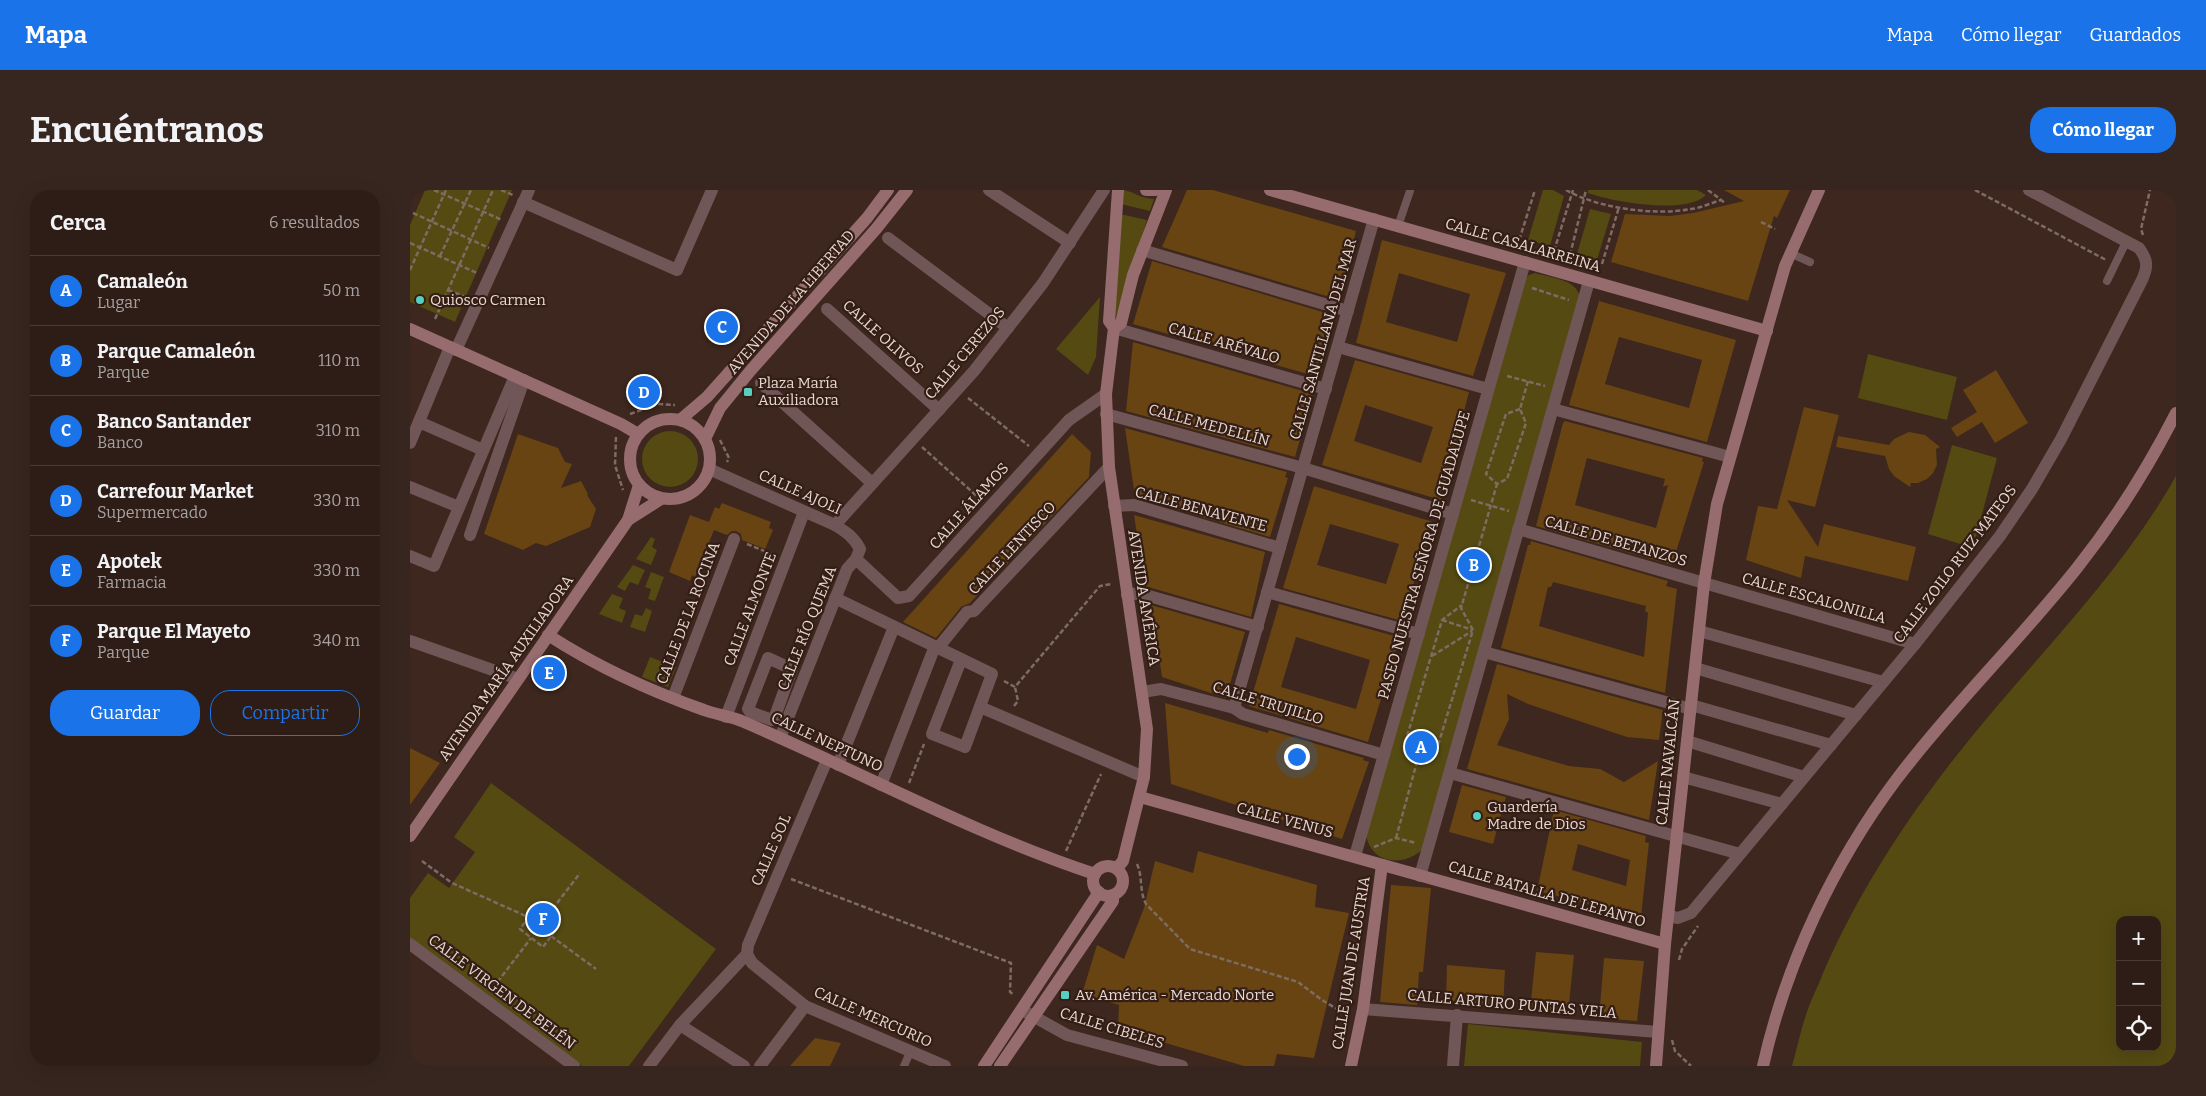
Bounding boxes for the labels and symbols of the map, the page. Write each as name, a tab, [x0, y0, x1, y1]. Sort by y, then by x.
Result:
street label: CALLE CASALARREINA	[1443, 214, 1603, 276]
street label: AVENIDA DE LA LIBERTAD	[724, 226, 858, 378]
street label: CALLE SANTILLANA DEL MAR	[1286, 236, 1360, 442]
place label: Quiosco Carmen	[430, 291, 546, 309]
marker: Quiosco Carmen	[414, 294, 426, 306]
street label: CALLE OLIVOS	[839, 296, 927, 378]
street label: CALLE CEREZOS	[921, 303, 1009, 403]
pin: C	[706, 308, 738, 346]
street label: CALLE ARÉVALO	[1166, 318, 1282, 368]
pin: D	[628, 373, 660, 411]
place label: Plaza María Auxiliadora	[758, 374, 839, 409]
marker: Plaza María Auxiliadora	[742, 386, 754, 398]
street label: CALLE MEDELLÍN	[1146, 400, 1272, 450]
street label: PASEO NUESTRA SEÑORA DE GUADALUPE	[1374, 409, 1474, 701]
street label: CALLE ÁLAMOS	[925, 459, 1013, 553]
street label: CALLE AJOLI	[756, 466, 844, 518]
street label: CALLE ZOILO RUIZ MATEOS	[1890, 481, 2020, 647]
street label: CALLE BENAVENTE	[1133, 483, 1269, 535]
street label: CALLE LENTISCO	[964, 498, 1060, 598]
street label: CALLE DE BETANZOS	[1543, 512, 1689, 570]
street label: AVENIDA AMÉRICA	[1124, 529, 1164, 668]
street label: CALLE DE LA ROCINA	[653, 539, 724, 687]
pin: B	[1458, 546, 1490, 584]
street label: CALLE ALMONTE	[720, 549, 780, 669]
street label: CALLE RÍO QUEMA	[774, 563, 840, 693]
street label: CALLE ESCALONILLA	[1740, 569, 1888, 627]
street label: AVENIDA MARÍA AUXILIADORA	[435, 572, 577, 764]
pin: E	[533, 654, 565, 692]
street label: CALLE TRUJILLO	[1210, 678, 1326, 728]
street label: CALLE NAVALCÁN	[1652, 698, 1684, 826]
street label: CALLE NEPTUNO	[768, 708, 886, 776]
pin: A	[1405, 728, 1437, 766]
your location	[1284, 744, 1310, 770]
street label: CALLE VENUS	[1235, 798, 1335, 842]
place label: Guardería Madre de Dios	[1487, 798, 1586, 833]
marker: Guardería Madre de Dios	[1471, 810, 1483, 822]
street label: CALLE SOL	[747, 811, 795, 889]
street label: CALLE BATALLA DE LEPANTO	[1446, 857, 1648, 931]
street label: CALLE JUAN DE AUSTRIA	[1328, 875, 1374, 1051]
pin: F	[527, 900, 559, 938]
street label: CALLE VIRGEN DE BELÉN	[425, 931, 579, 1053]
street label: CALLE MERCURIO	[811, 983, 935, 1051]
place label: Av. América - Mercado Norte	[1075, 986, 1274, 1004]
street label: CALLE ARTURO PUNTAS VELA	[1406, 986, 1618, 1022]
marker: Av. América - Mercado Norte	[1059, 989, 1071, 1001]
street label: CALLE CIBELES	[1058, 1004, 1166, 1052]

